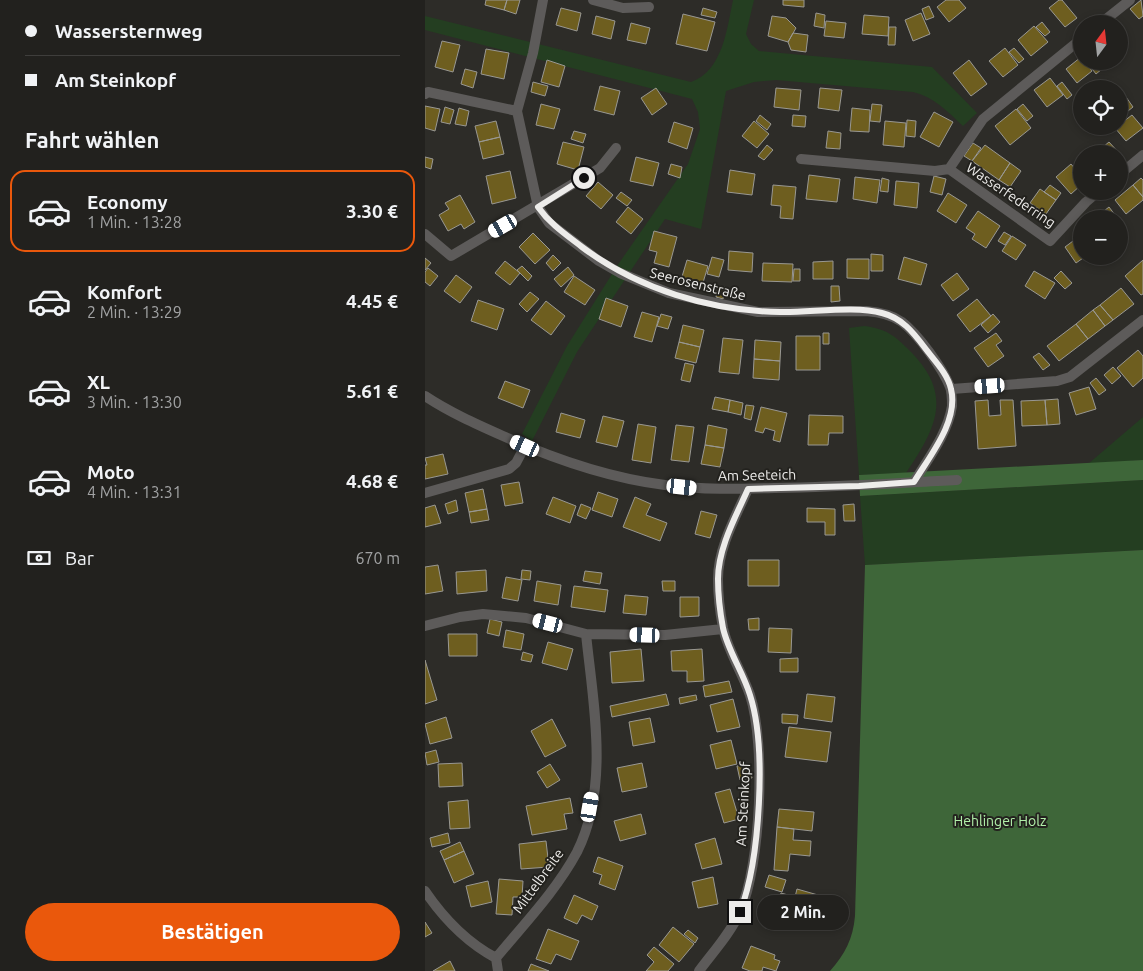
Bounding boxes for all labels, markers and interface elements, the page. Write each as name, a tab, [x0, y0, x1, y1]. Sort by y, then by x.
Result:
north arrow	[1073, 15, 1127, 70]
map controls	[1073, 15, 1128, 265]
text: Wassersternweg	[55, 20, 203, 42]
text: Am Steinkopf	[55, 69, 176, 91]
button: locate	[1073, 80, 1128, 135]
text: Fahrt wählen	[25, 127, 159, 152]
button: +	[1073, 145, 1128, 200]
street label: Wasserfederring	[963, 159, 1059, 231]
route start	[573, 167, 595, 189]
icon: car	[27, 189, 72, 234]
text: Economy	[87, 191, 168, 213]
text: 3.30 €	[346, 200, 398, 222]
button: −	[1073, 210, 1128, 265]
car	[486, 212, 519, 240]
text: 1 Min. · 13:28	[87, 213, 182, 231]
street label: Seerosenstraße	[648, 264, 748, 304]
icon: car	[27, 279, 72, 324]
text: Komfort	[87, 281, 162, 303]
text: 4.45 €	[346, 290, 398, 312]
text: 2 Min. · 13:29	[87, 303, 182, 321]
icon: car	[27, 369, 72, 414]
text: XL	[87, 371, 110, 393]
car	[974, 377, 1005, 395]
text: 5.61 €	[346, 380, 398, 402]
text: 3 Min. · 13:30	[87, 393, 182, 411]
car	[508, 433, 541, 459]
icon: car	[27, 459, 72, 504]
text: Moto	[87, 461, 135, 483]
street label: Am Seeteich	[718, 466, 796, 484]
text: 4.68 €	[346, 470, 398, 492]
car	[666, 478, 697, 496]
text: 4 Min. · 13:31	[87, 483, 182, 501]
icon: cash	[25, 544, 53, 572]
text: Bar	[65, 547, 94, 569]
text: 670 m	[355, 549, 400, 567]
car	[531, 612, 564, 634]
car	[629, 627, 660, 643]
street label: Am Steinkopf	[733, 761, 753, 847]
car	[580, 791, 599, 823]
park label: Hehlinger Holz	[954, 813, 1046, 829]
street label: Mittelbreite	[509, 846, 567, 916]
callout: 2 Min.	[757, 894, 850, 930]
route end	[729, 901, 751, 923]
button: Bestätigen	[25, 903, 400, 961]
text: 2 Min.	[781, 903, 825, 921]

